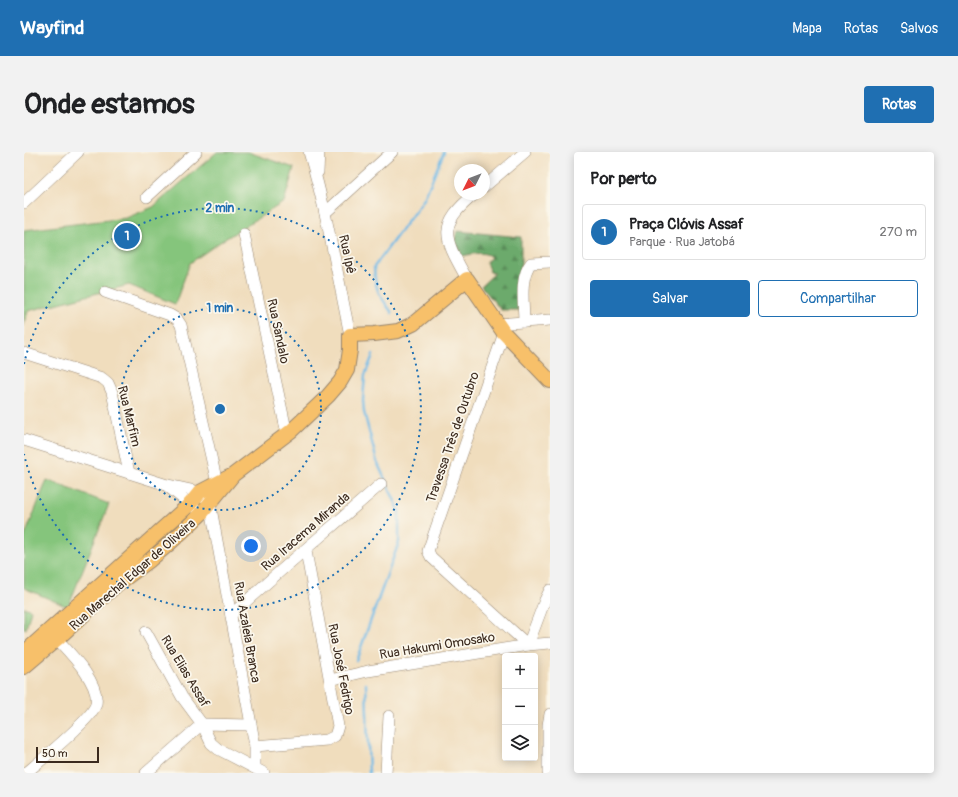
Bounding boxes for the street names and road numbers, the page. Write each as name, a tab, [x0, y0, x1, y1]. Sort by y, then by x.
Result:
street label: Rua Ipê	[335, 233, 359, 275]
street label: Rua Sandalo	[263, 297, 293, 365]
street label: Travessa Três de Outubro	[423, 370, 483, 505]
street label: Rua Marfim	[114, 384, 144, 448]
street label: Rua Iracema Miranda	[258, 489, 353, 575]
street label: Rua Marechal Edgar de Oliveira	[66, 516, 199, 634]
street label: Rua Azaleia Branca	[230, 580, 264, 684]
street label: Rua José Fedrigo	[324, 622, 358, 716]
street label: Rua Hakumi Omosako	[378, 629, 496, 663]
street label: Rua Elias Assaf	[157, 633, 213, 711]

